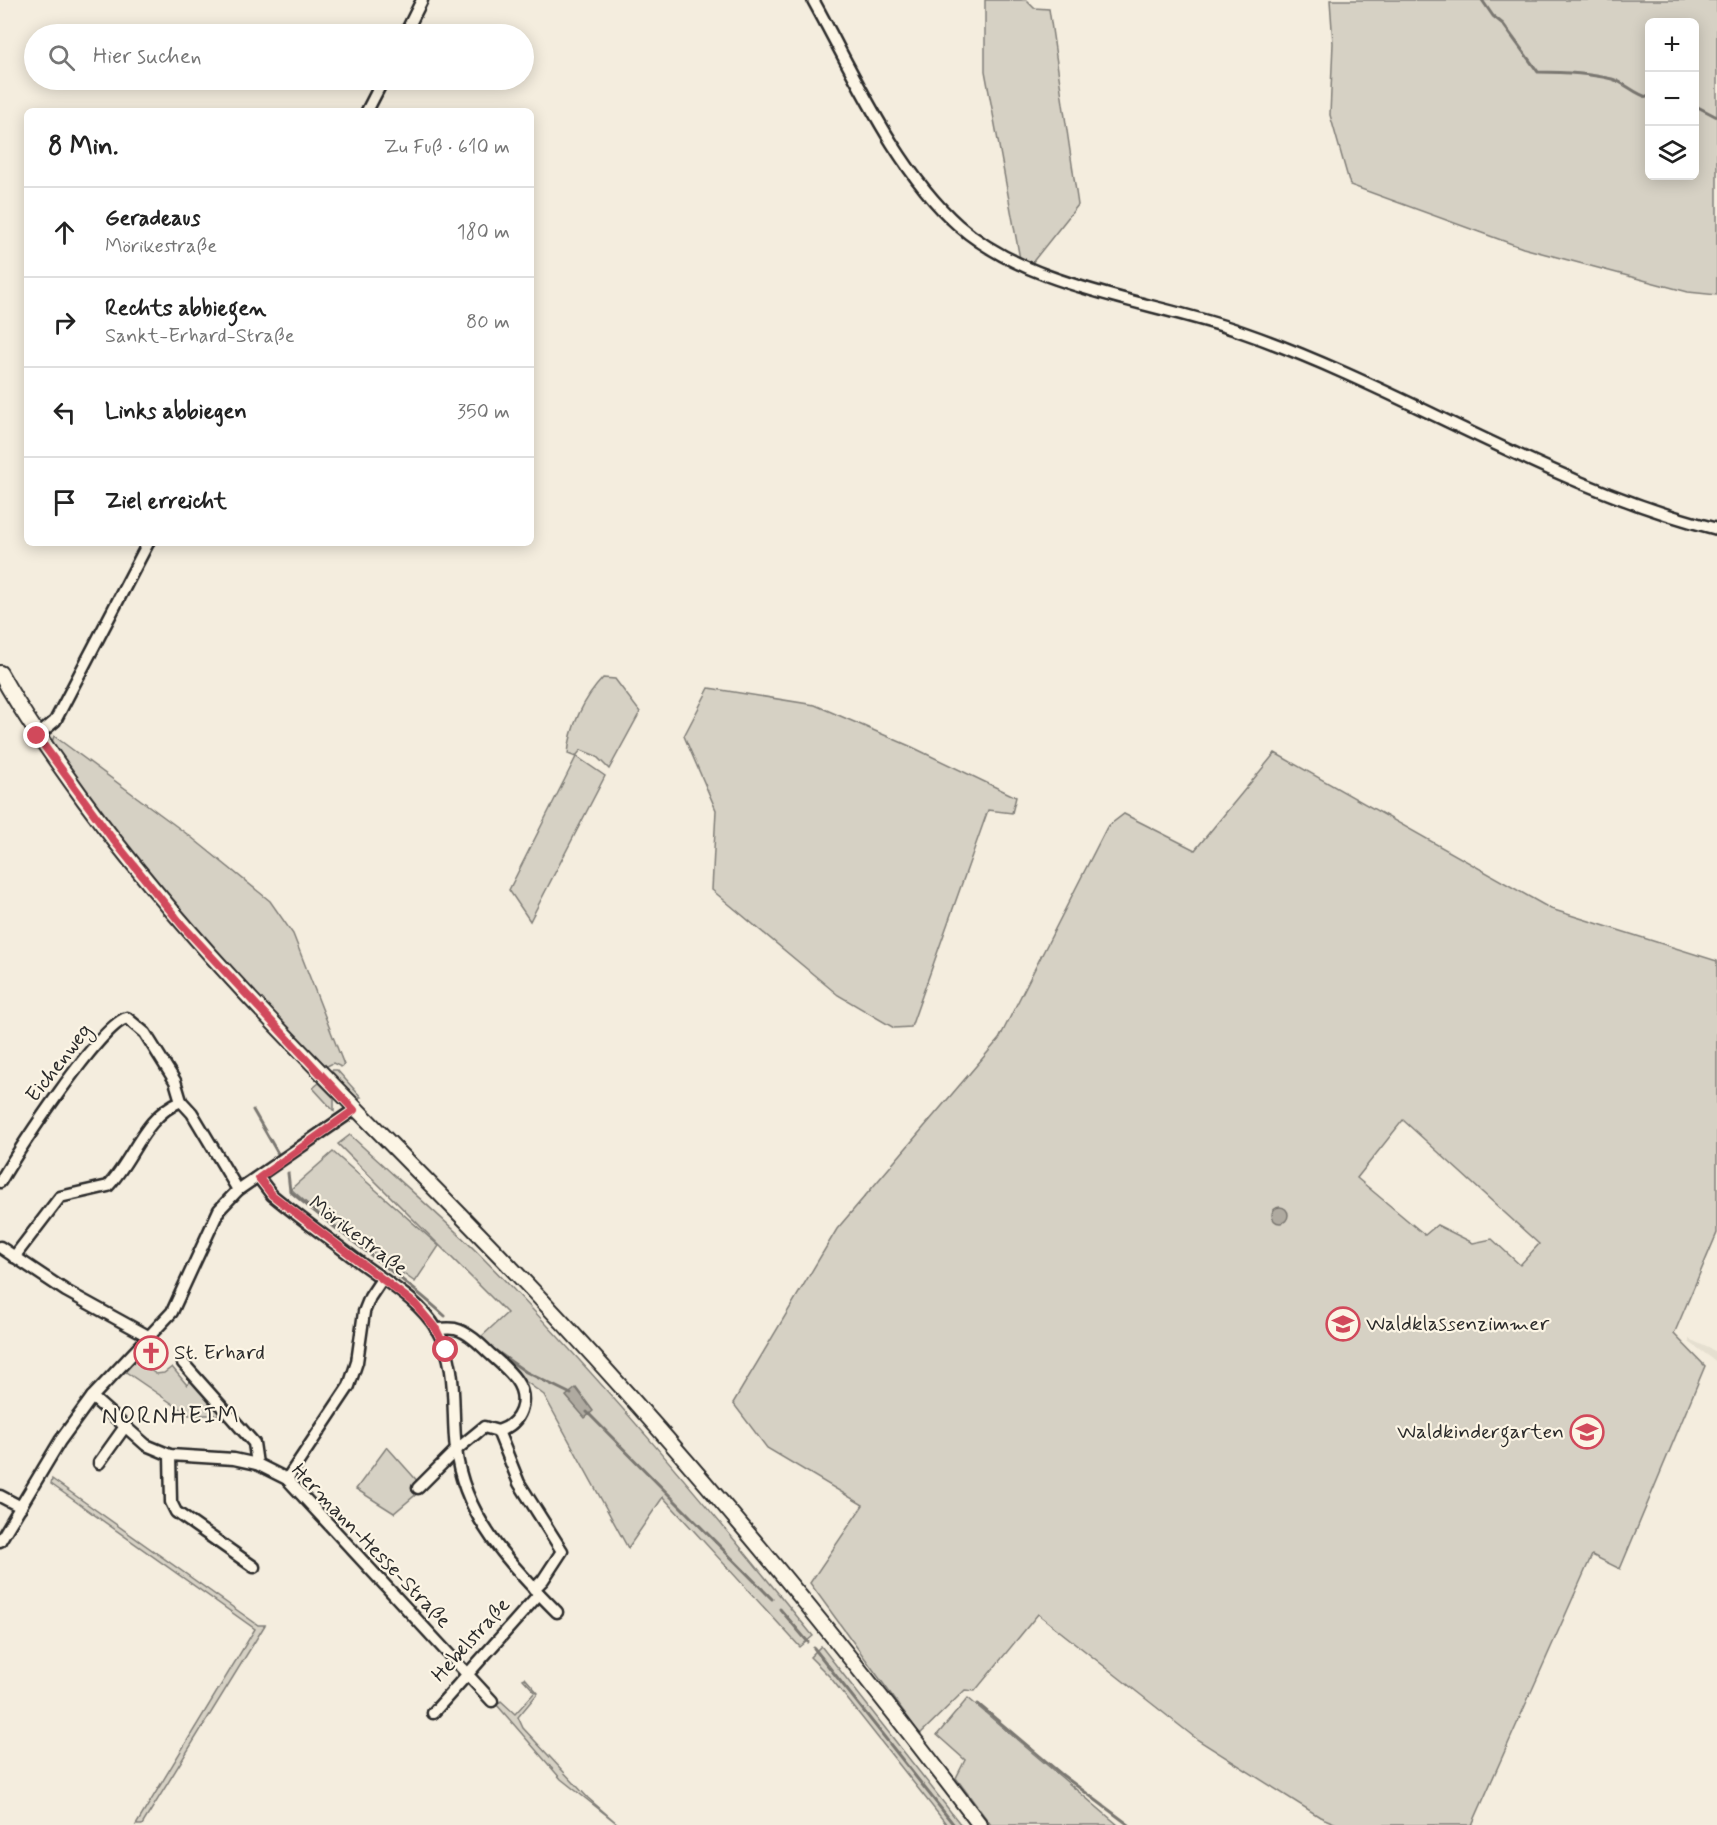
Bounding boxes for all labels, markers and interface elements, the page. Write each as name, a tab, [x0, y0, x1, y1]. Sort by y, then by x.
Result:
map controls	[1645, 18, 1699, 180]
button: +	[1645, 18, 1699, 72]
search box	[24, 24, 534, 90]
icon: search	[45, 41, 78, 74]
text: Hier suchen	[93, 43, 202, 71]
button: −	[1645, 72, 1699, 126]
button: layers	[1645, 126, 1699, 180]
text: 8 Min.	[48, 130, 118, 164]
text: Zu Fuß · 610 m	[384, 134, 510, 161]
text: Geradeaus	[105, 205, 200, 233]
icon: ahead	[48, 216, 81, 249]
text: 180 m	[457, 219, 510, 246]
text: Mörikestraße	[105, 233, 217, 260]
text: Rechts abbiegen	[105, 295, 266, 323]
icon: right	[48, 306, 81, 339]
text: 80 m	[466, 309, 510, 336]
text: Sankt-Erhard-Straße	[105, 323, 295, 350]
icon: left	[48, 396, 81, 429]
text: Links abbiegen	[105, 398, 247, 426]
text: 350 m	[457, 399, 510, 426]
icon: arrive	[48, 486, 81, 519]
text: Ziel erreicht	[105, 488, 227, 516]
route end	[23, 722, 49, 748]
street label: Eichenweg	[19, 1018, 99, 1109]
street label: Mörikestraße	[303, 1189, 413, 1283]
school or university icon: Waldklassenzimmer	[1325, 1306, 1361, 1342]
place label: Waldklassenzimmer	[1366, 1310, 1549, 1338]
church icon: St. Erhard	[133, 1335, 169, 1371]
route start	[432, 1336, 458, 1362]
place label: St. Erhard	[174, 1339, 265, 1367]
district label: NORNHEIM	[102, 1401, 240, 1432]
school or university icon: Waldkindergarten	[1569, 1414, 1605, 1450]
place label: Waldkindergarten	[1397, 1418, 1564, 1448]
street label: Hermann-Hesse-Straße	[285, 1457, 457, 1635]
street label: Hebelstraße	[425, 1592, 517, 1688]

